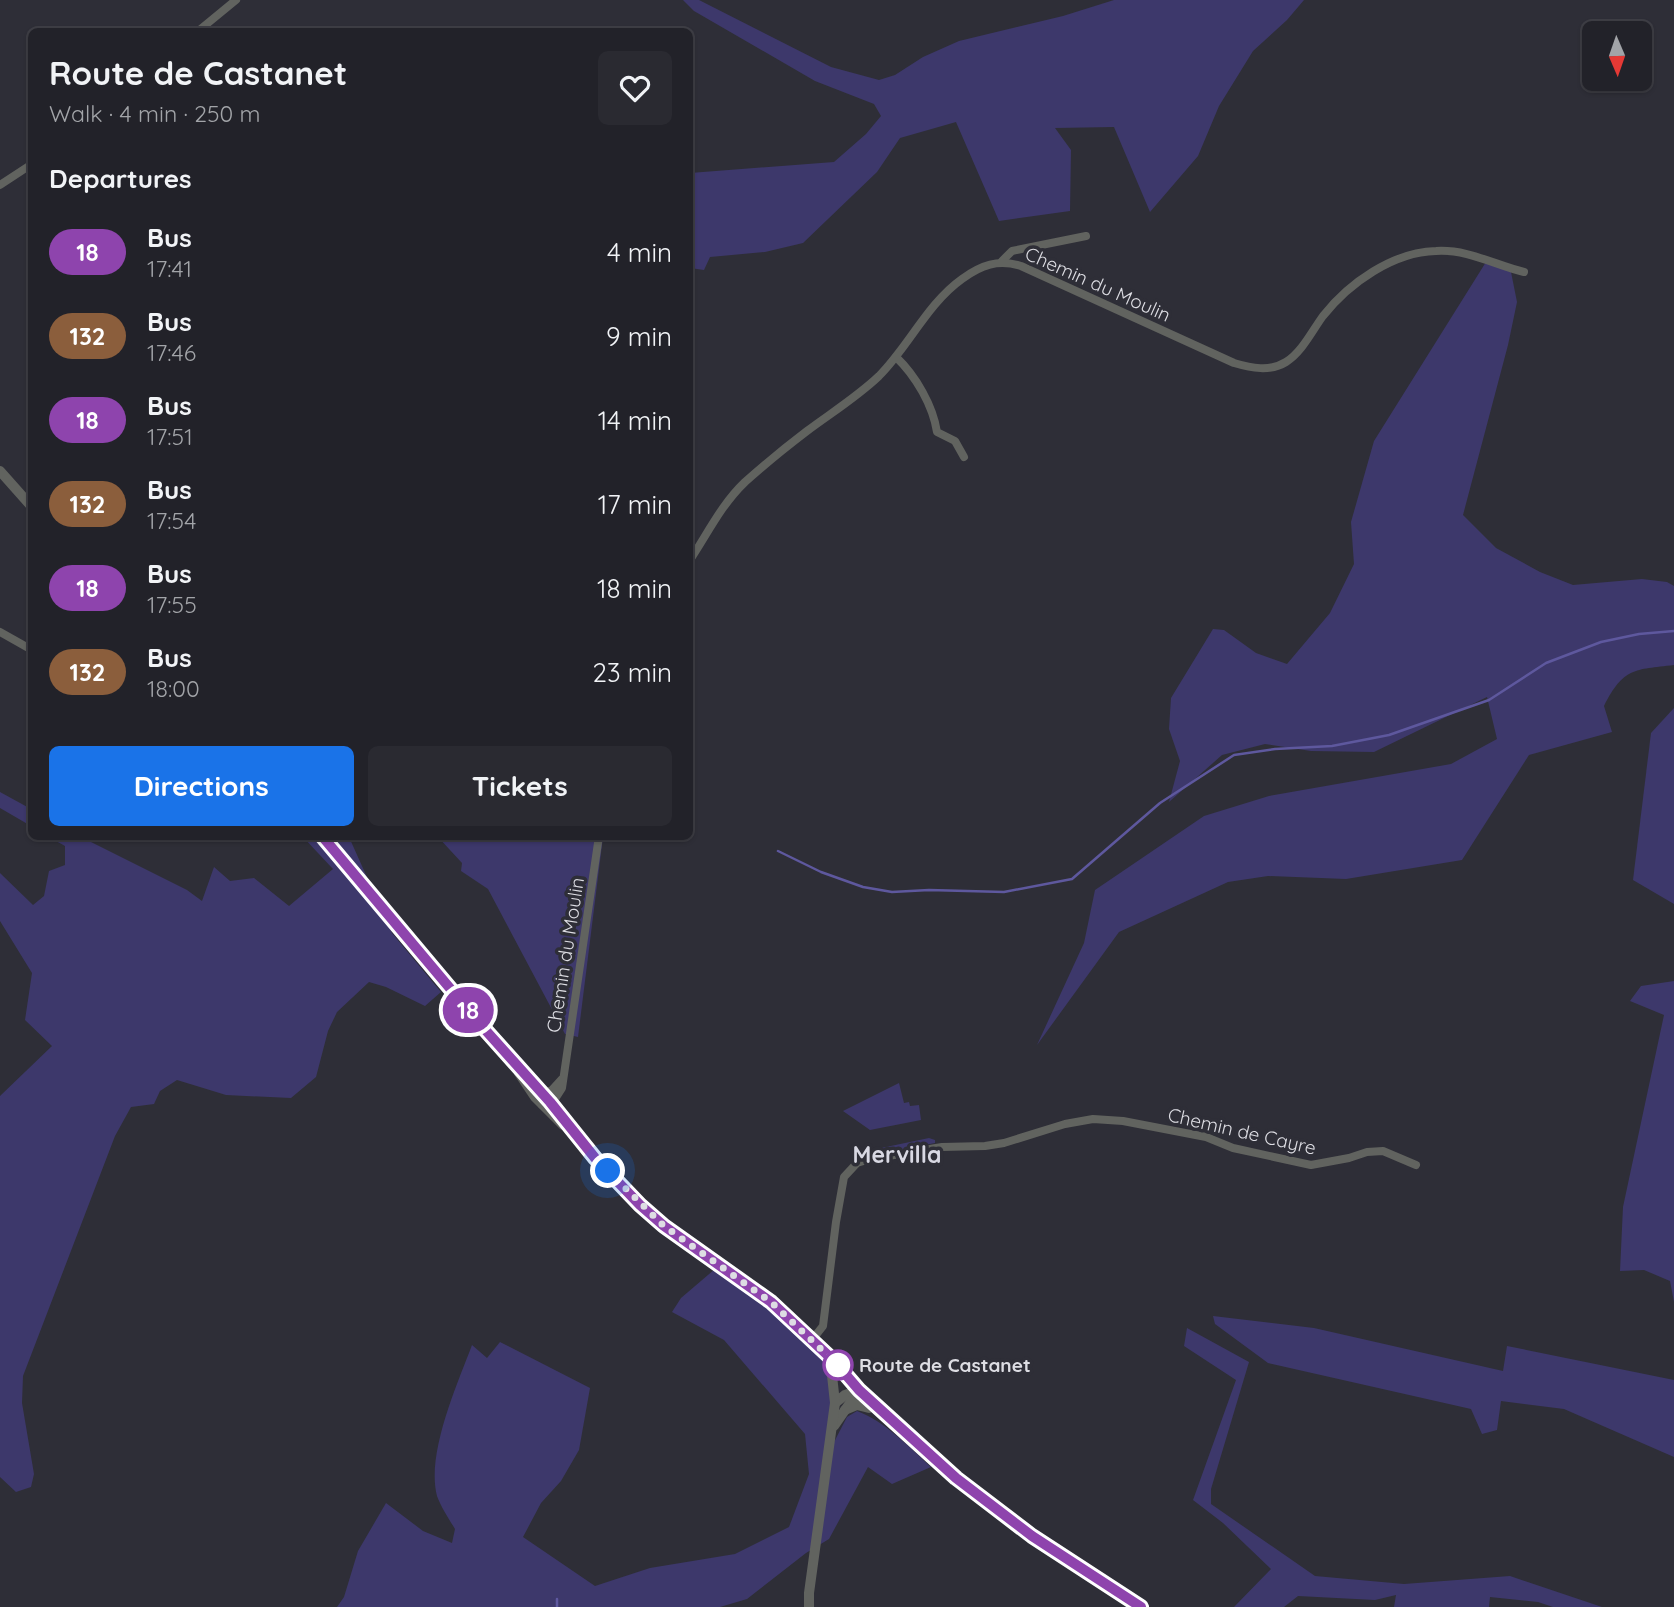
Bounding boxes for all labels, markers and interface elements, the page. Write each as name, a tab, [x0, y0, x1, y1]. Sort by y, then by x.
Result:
north arrow	[1582, 21, 1652, 91]
map controls	[1582, 21, 1652, 91]
button: heart	[598, 51, 672, 125]
text: Route de Castanet	[49, 52, 347, 93]
text: Walk · 4 min · 250 m	[49, 99, 260, 128]
text: Departures	[49, 162, 192, 195]
text: Bus	[147, 221, 192, 254]
text: 4 min	[607, 236, 672, 269]
text: 18	[76, 237, 99, 267]
street label: Chemin du Moulin	[1022, 241, 1174, 327]
text: 17:41	[147, 254, 192, 283]
text: Bus	[147, 305, 192, 338]
text: 9 min	[606, 320, 672, 353]
text: 132	[70, 321, 105, 351]
text: 17:46	[147, 338, 196, 367]
text: Bus	[147, 389, 192, 422]
text: 14 min	[598, 404, 672, 437]
text: 18	[76, 405, 99, 435]
text: 17:51	[147, 422, 193, 451]
text: Bus	[147, 473, 192, 506]
text: 17 min	[598, 488, 672, 521]
text: 132	[70, 489, 105, 519]
text: 17:54	[147, 506, 196, 535]
text: Bus	[147, 557, 192, 590]
text: 18 min	[597, 572, 672, 605]
text: 18	[76, 573, 99, 603]
text: 17:55	[147, 590, 197, 619]
text: Bus	[147, 641, 192, 674]
text: 23 min	[593, 656, 672, 689]
text: 132	[70, 657, 105, 687]
text: 18:00	[147, 674, 200, 703]
button: Directions	[49, 746, 354, 826]
button: Tickets	[368, 746, 672, 826]
street label: Chemin du Moulin	[541, 876, 589, 1034]
line badge: 18	[436, 987, 500, 1033]
text: 18	[457, 995, 479, 1025]
street label: Chemin de Cayre	[1166, 1102, 1318, 1160]
district label: Mervilla	[853, 1140, 941, 1169]
your location	[590, 1153, 625, 1188]
marker: Route de Castanet	[823, 1350, 853, 1380]
place label: Route de Castanet	[859, 1353, 1031, 1377]

